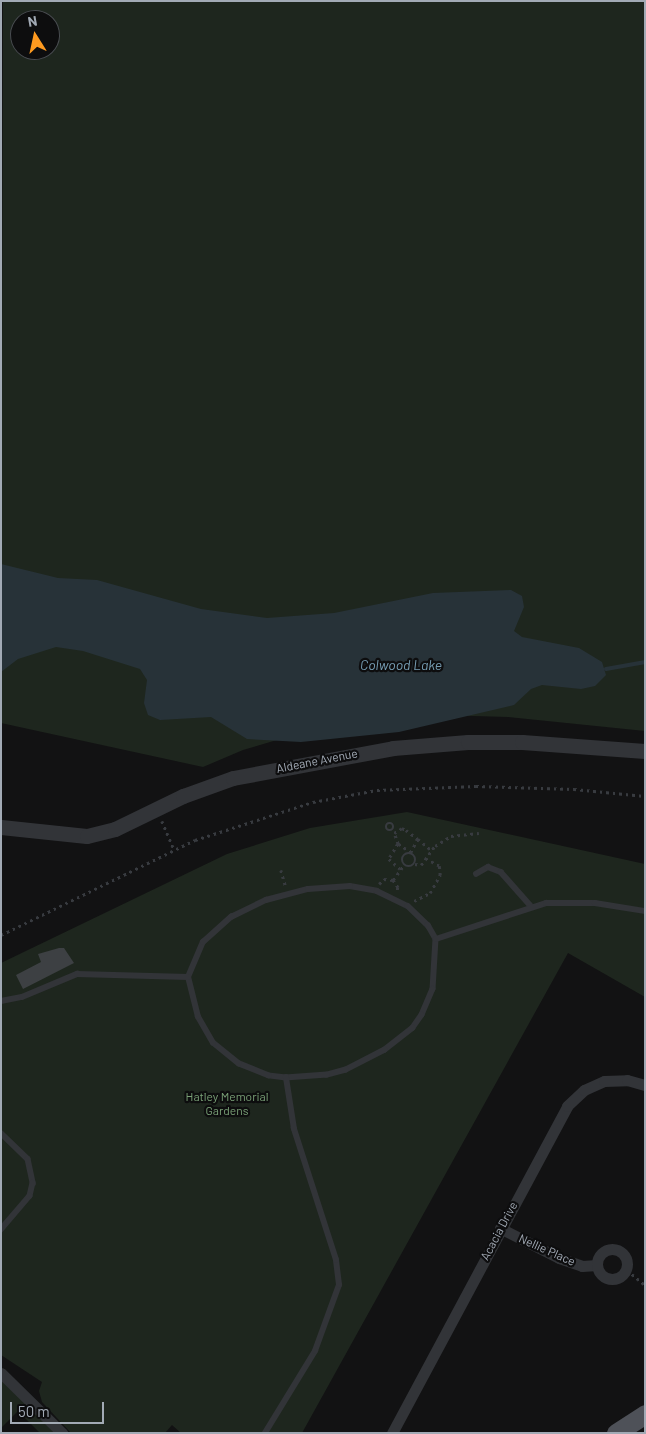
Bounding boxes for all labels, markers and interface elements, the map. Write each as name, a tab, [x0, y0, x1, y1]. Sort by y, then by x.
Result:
north arrow	[10, 10, 60, 60]
text: N	[26, 12, 39, 30]
water label: Colwood Lake	[360, 657, 442, 673]
street label: Aldeane Avenue	[275, 746, 359, 776]
park label: Hatley Memorial Gardens	[186, 1090, 268, 1118]
street label: Acacia Drive	[478, 1199, 520, 1263]
street label: Nellie Place	[516, 1231, 578, 1269]
scale bar	[12, 1392, 106, 1424]
text: 50 m	[18, 1402, 50, 1420]

